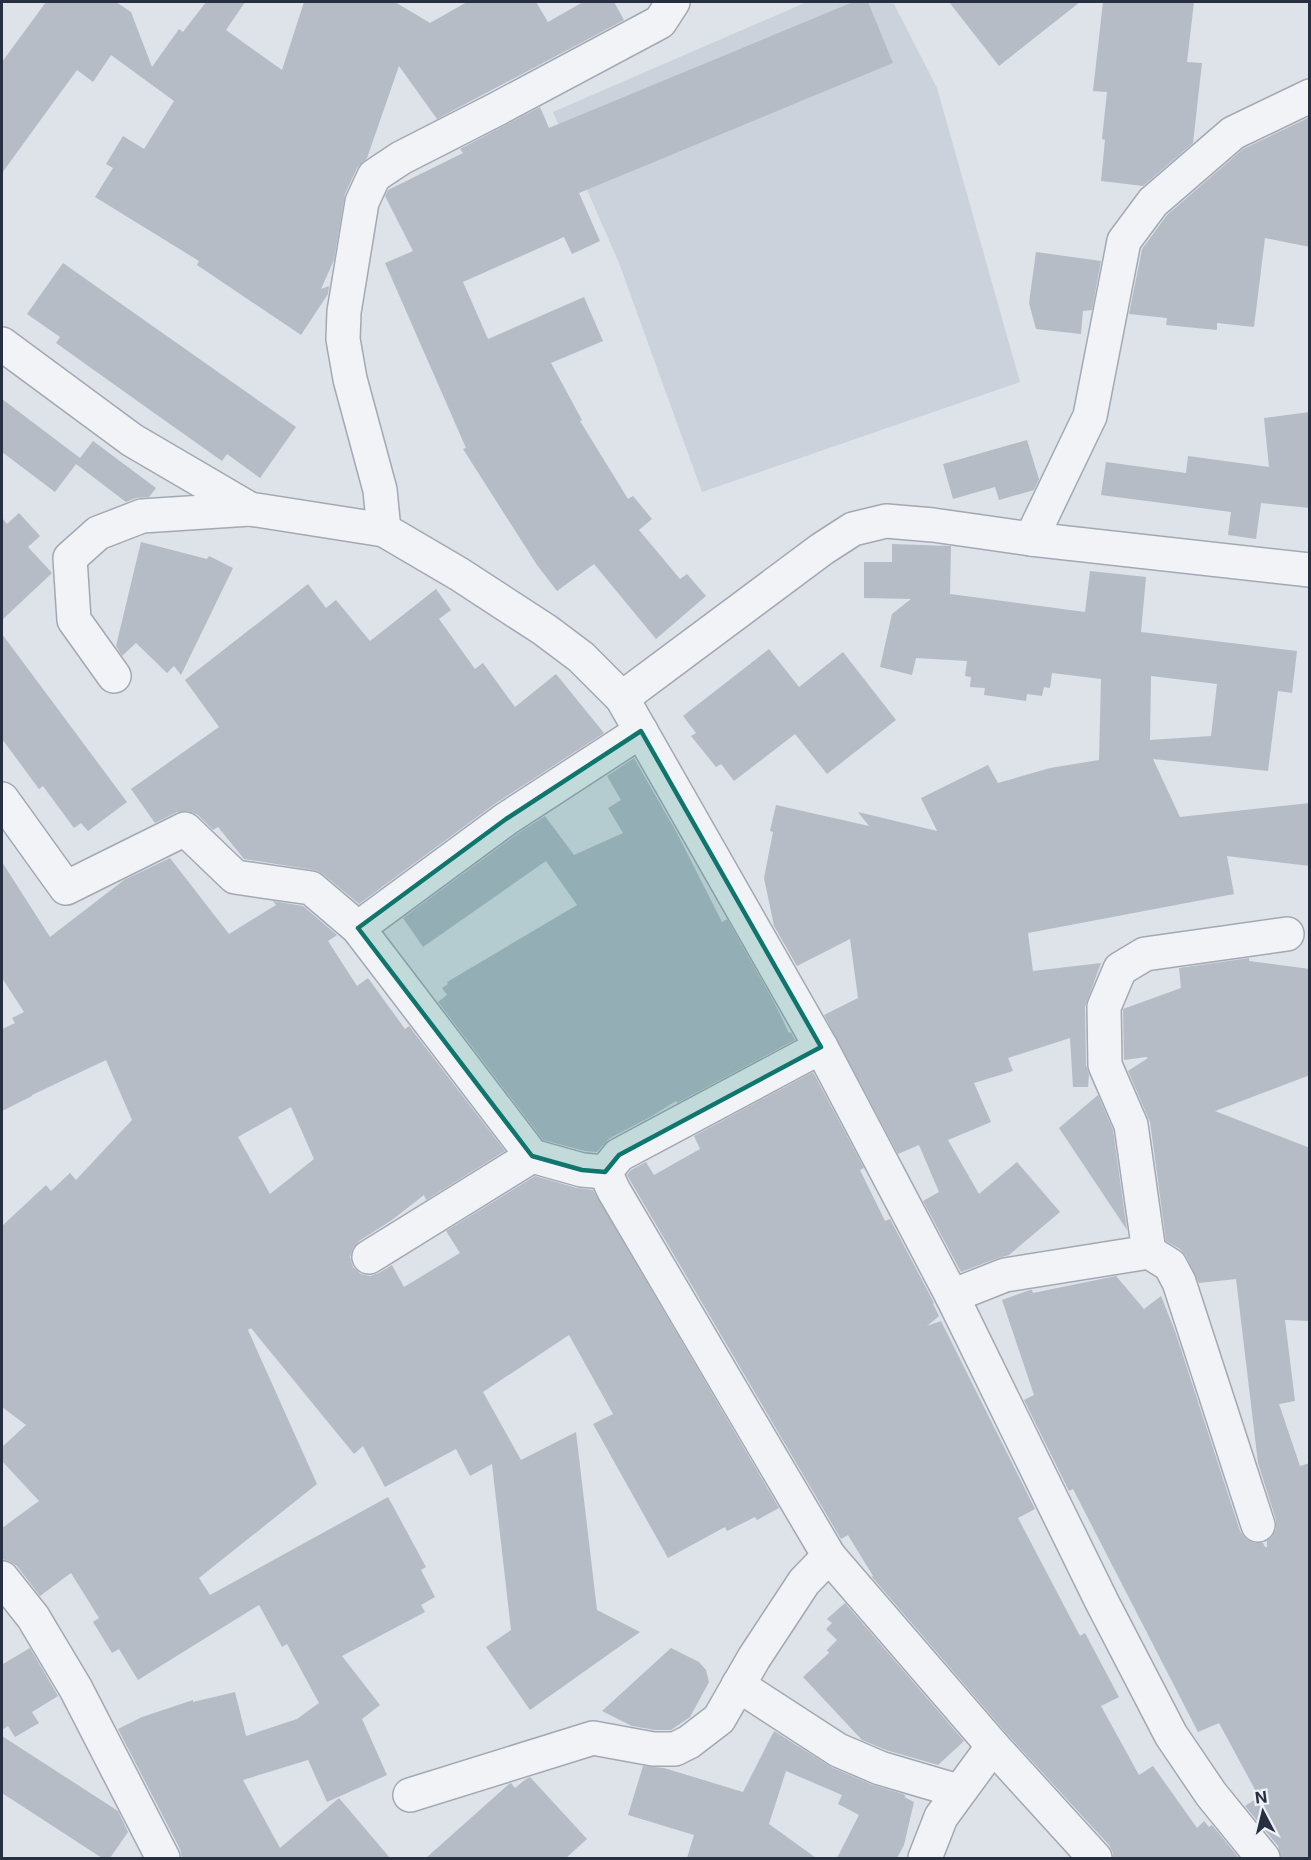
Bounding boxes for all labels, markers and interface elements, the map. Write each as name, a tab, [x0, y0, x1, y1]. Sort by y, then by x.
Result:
north arrow	[1233, 1782, 1293, 1842]
text: N	[1254, 1786, 1268, 1808]

